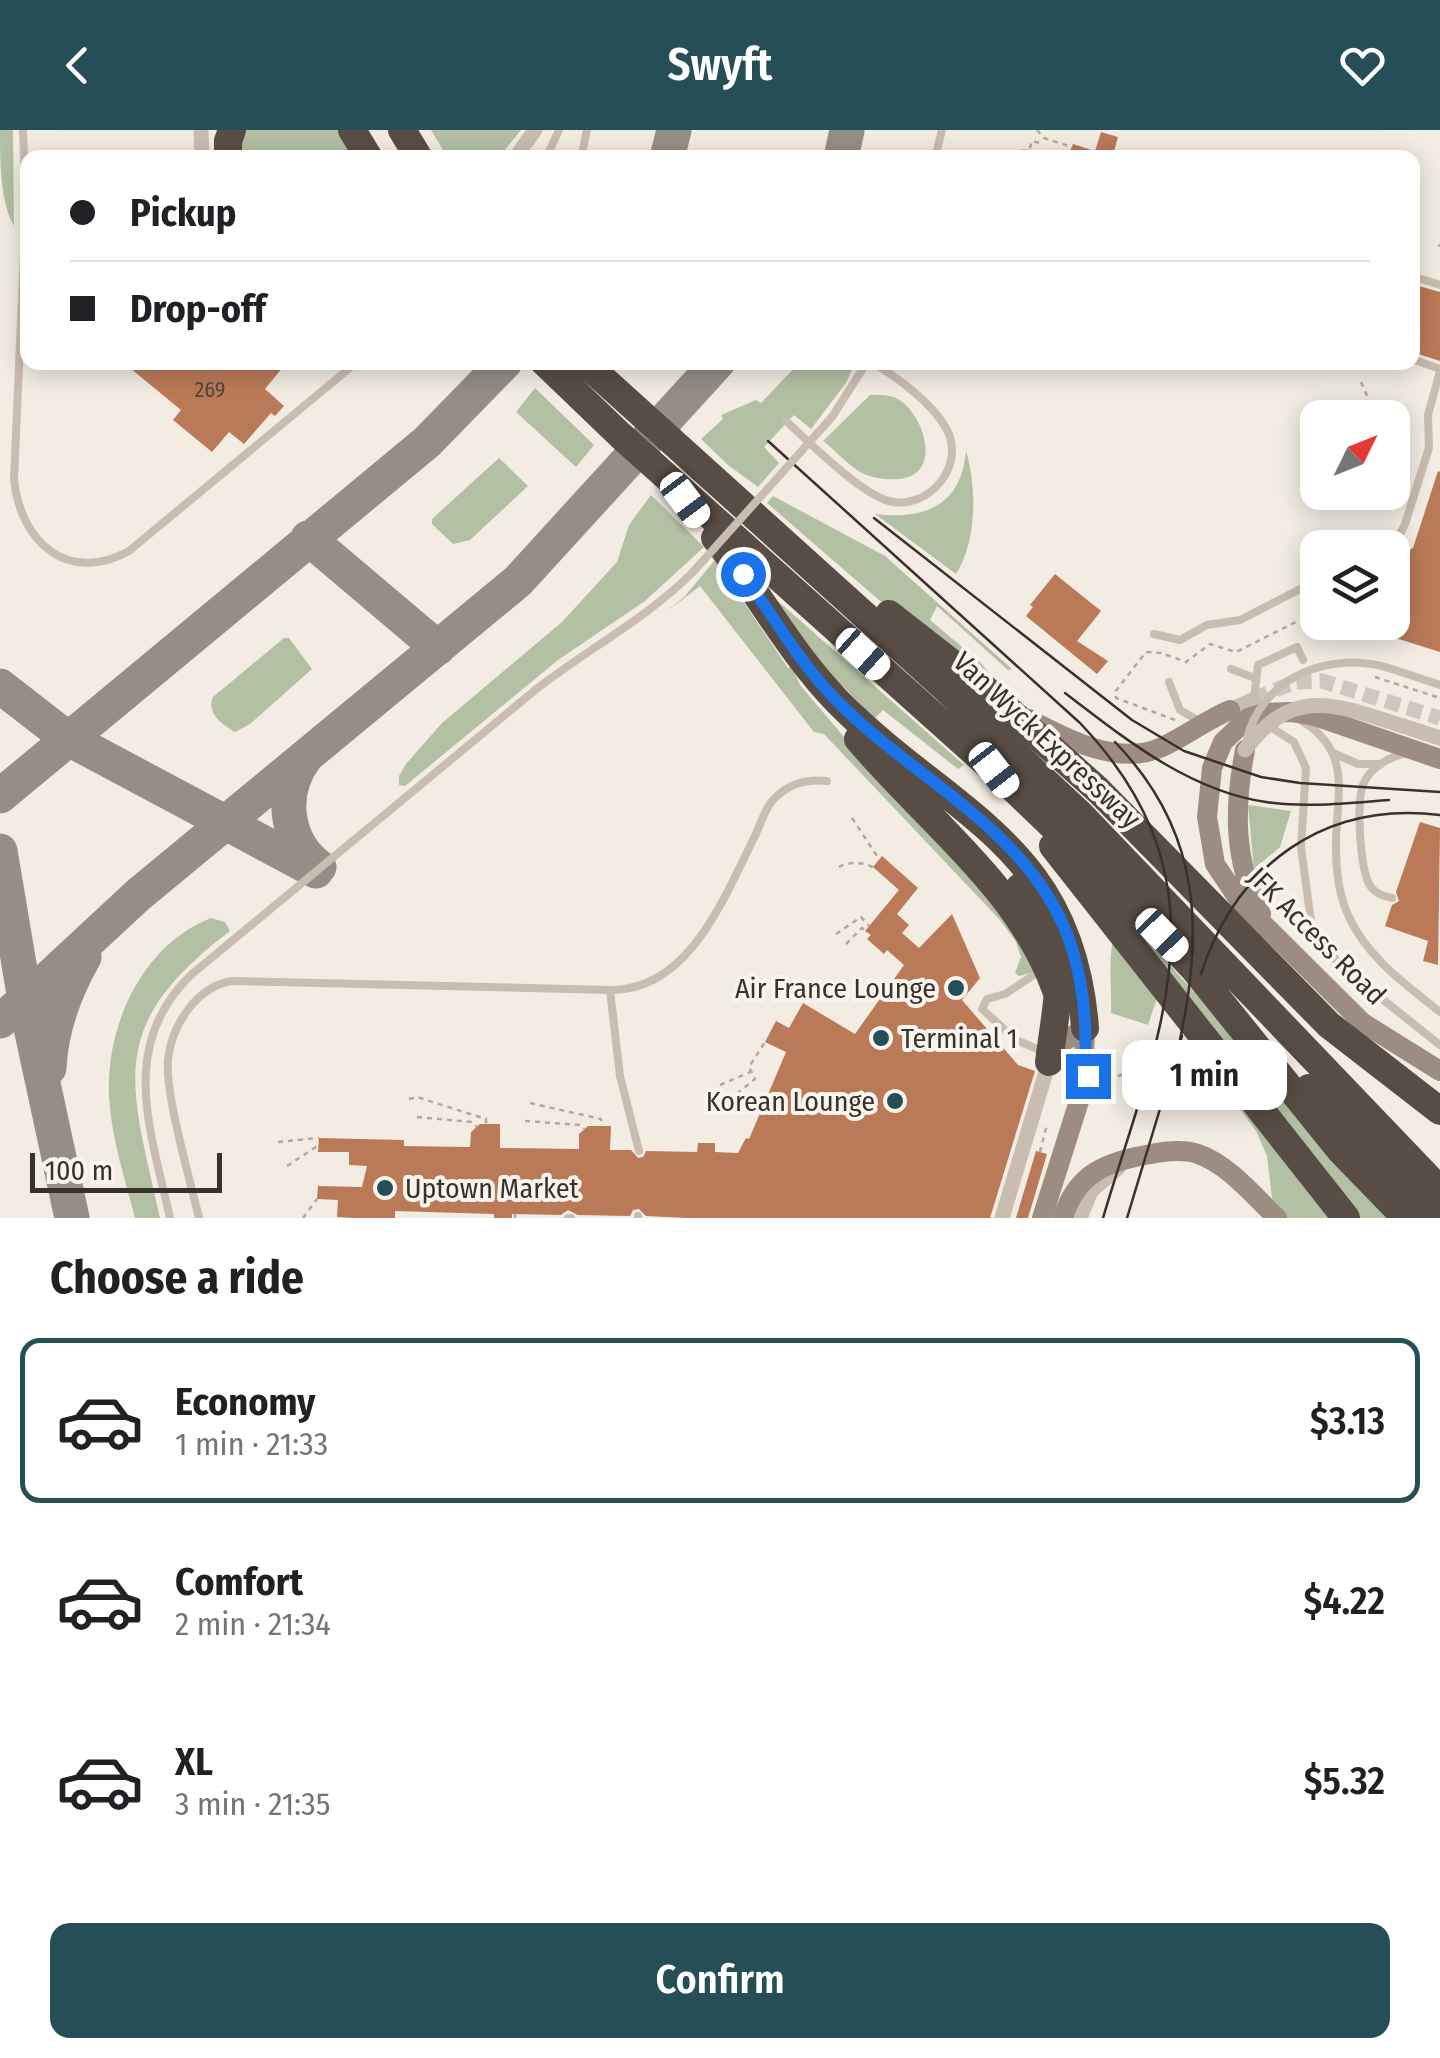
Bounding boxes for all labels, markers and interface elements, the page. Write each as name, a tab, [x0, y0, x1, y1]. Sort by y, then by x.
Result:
icon: back	[50, 38, 105, 93]
text: Swyft	[668, 38, 773, 92]
icon: heart	[1335, 38, 1390, 93]
text: Pickup	[130, 190, 236, 236]
text: Drop-off	[130, 286, 266, 332]
house number: 269	[194, 376, 226, 403]
north arrow	[1300, 400, 1410, 510]
map controls	[1300, 400, 1410, 640]
car	[655, 467, 715, 533]
button: layers	[1300, 530, 1410, 640]
route start	[721, 552, 766, 597]
car	[831, 623, 895, 685]
street label: Van Wyck Expressway	[947, 645, 1148, 835]
car	[964, 737, 1024, 803]
street label: JFK Access Road	[1241, 860, 1393, 1012]
car	[1130, 903, 1194, 967]
place label: Air France Lounge	[735, 972, 936, 1005]
marker: Air France Lounge	[945, 977, 967, 999]
place label: Terminal 1	[901, 1022, 1018, 1055]
marker: Terminal 1	[870, 1027, 892, 1049]
callout: 1 min	[1123, 1041, 1288, 1111]
route end	[1066, 1054, 1111, 1099]
text: 1 min	[1170, 1056, 1239, 1094]
place label: Korean Lounge	[706, 1085, 875, 1118]
marker: Korean Lounge	[884, 1090, 906, 1112]
scale bar	[30, 1148, 222, 1192]
text: 100 m	[45, 1154, 113, 1187]
place label: Uptown Market	[405, 1172, 580, 1205]
marker: Uptown Market	[374, 1177, 396, 1199]
text: Choose a ride	[50, 1251, 304, 1305]
icon: car	[55, 1376, 145, 1466]
text: Economy	[175, 1379, 315, 1425]
text: $3.13	[1310, 1398, 1385, 1444]
text: 1 min · 21:33	[175, 1425, 328, 1463]
icon: car	[55, 1556, 145, 1646]
text: Comfort	[175, 1559, 303, 1605]
text: $4.22	[1303, 1578, 1385, 1624]
text: 2 min · 21:34	[175, 1605, 331, 1643]
icon: car	[55, 1736, 145, 1826]
text: XL	[175, 1739, 213, 1785]
text: $5.32	[1304, 1758, 1385, 1804]
text: 3 min · 21:35	[175, 1785, 330, 1823]
button: Confirm	[50, 1923, 1390, 2038]

